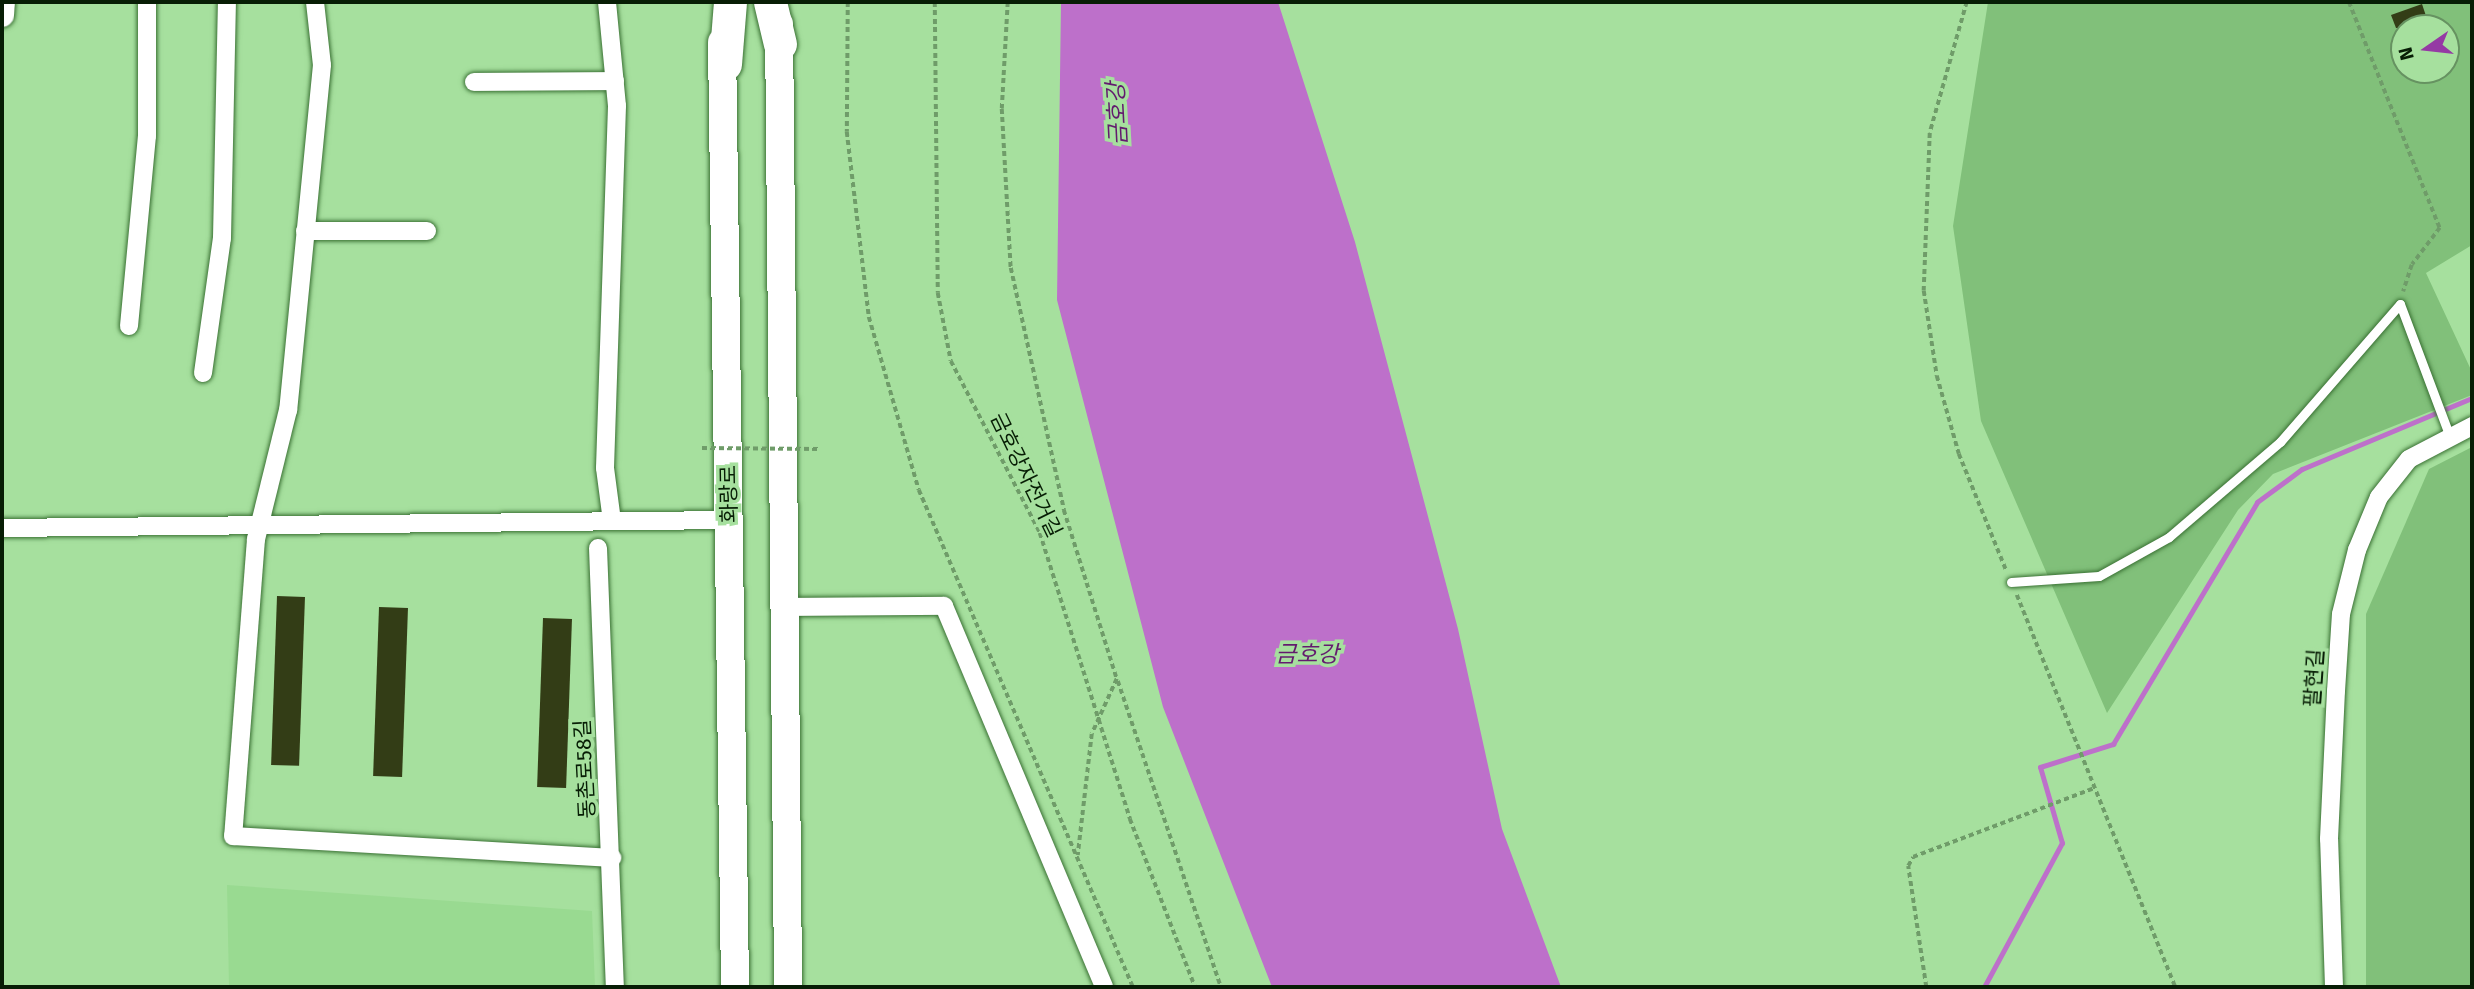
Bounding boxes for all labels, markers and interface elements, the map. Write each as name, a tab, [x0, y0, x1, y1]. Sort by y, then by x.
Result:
north arrow	[2390, 14, 2460, 84]
text: N	[2393, 45, 2419, 63]
water label: 금호강	[1102, 82, 1132, 146]
street label: 금호강자전거길	[985, 409, 1067, 541]
street label: 화랑로	[716, 465, 742, 523]
water label: 금호강	[1275, 640, 1339, 668]
street label: 팔현길	[2299, 648, 2329, 708]
street label: 동촌로58길	[570, 719, 600, 819]

